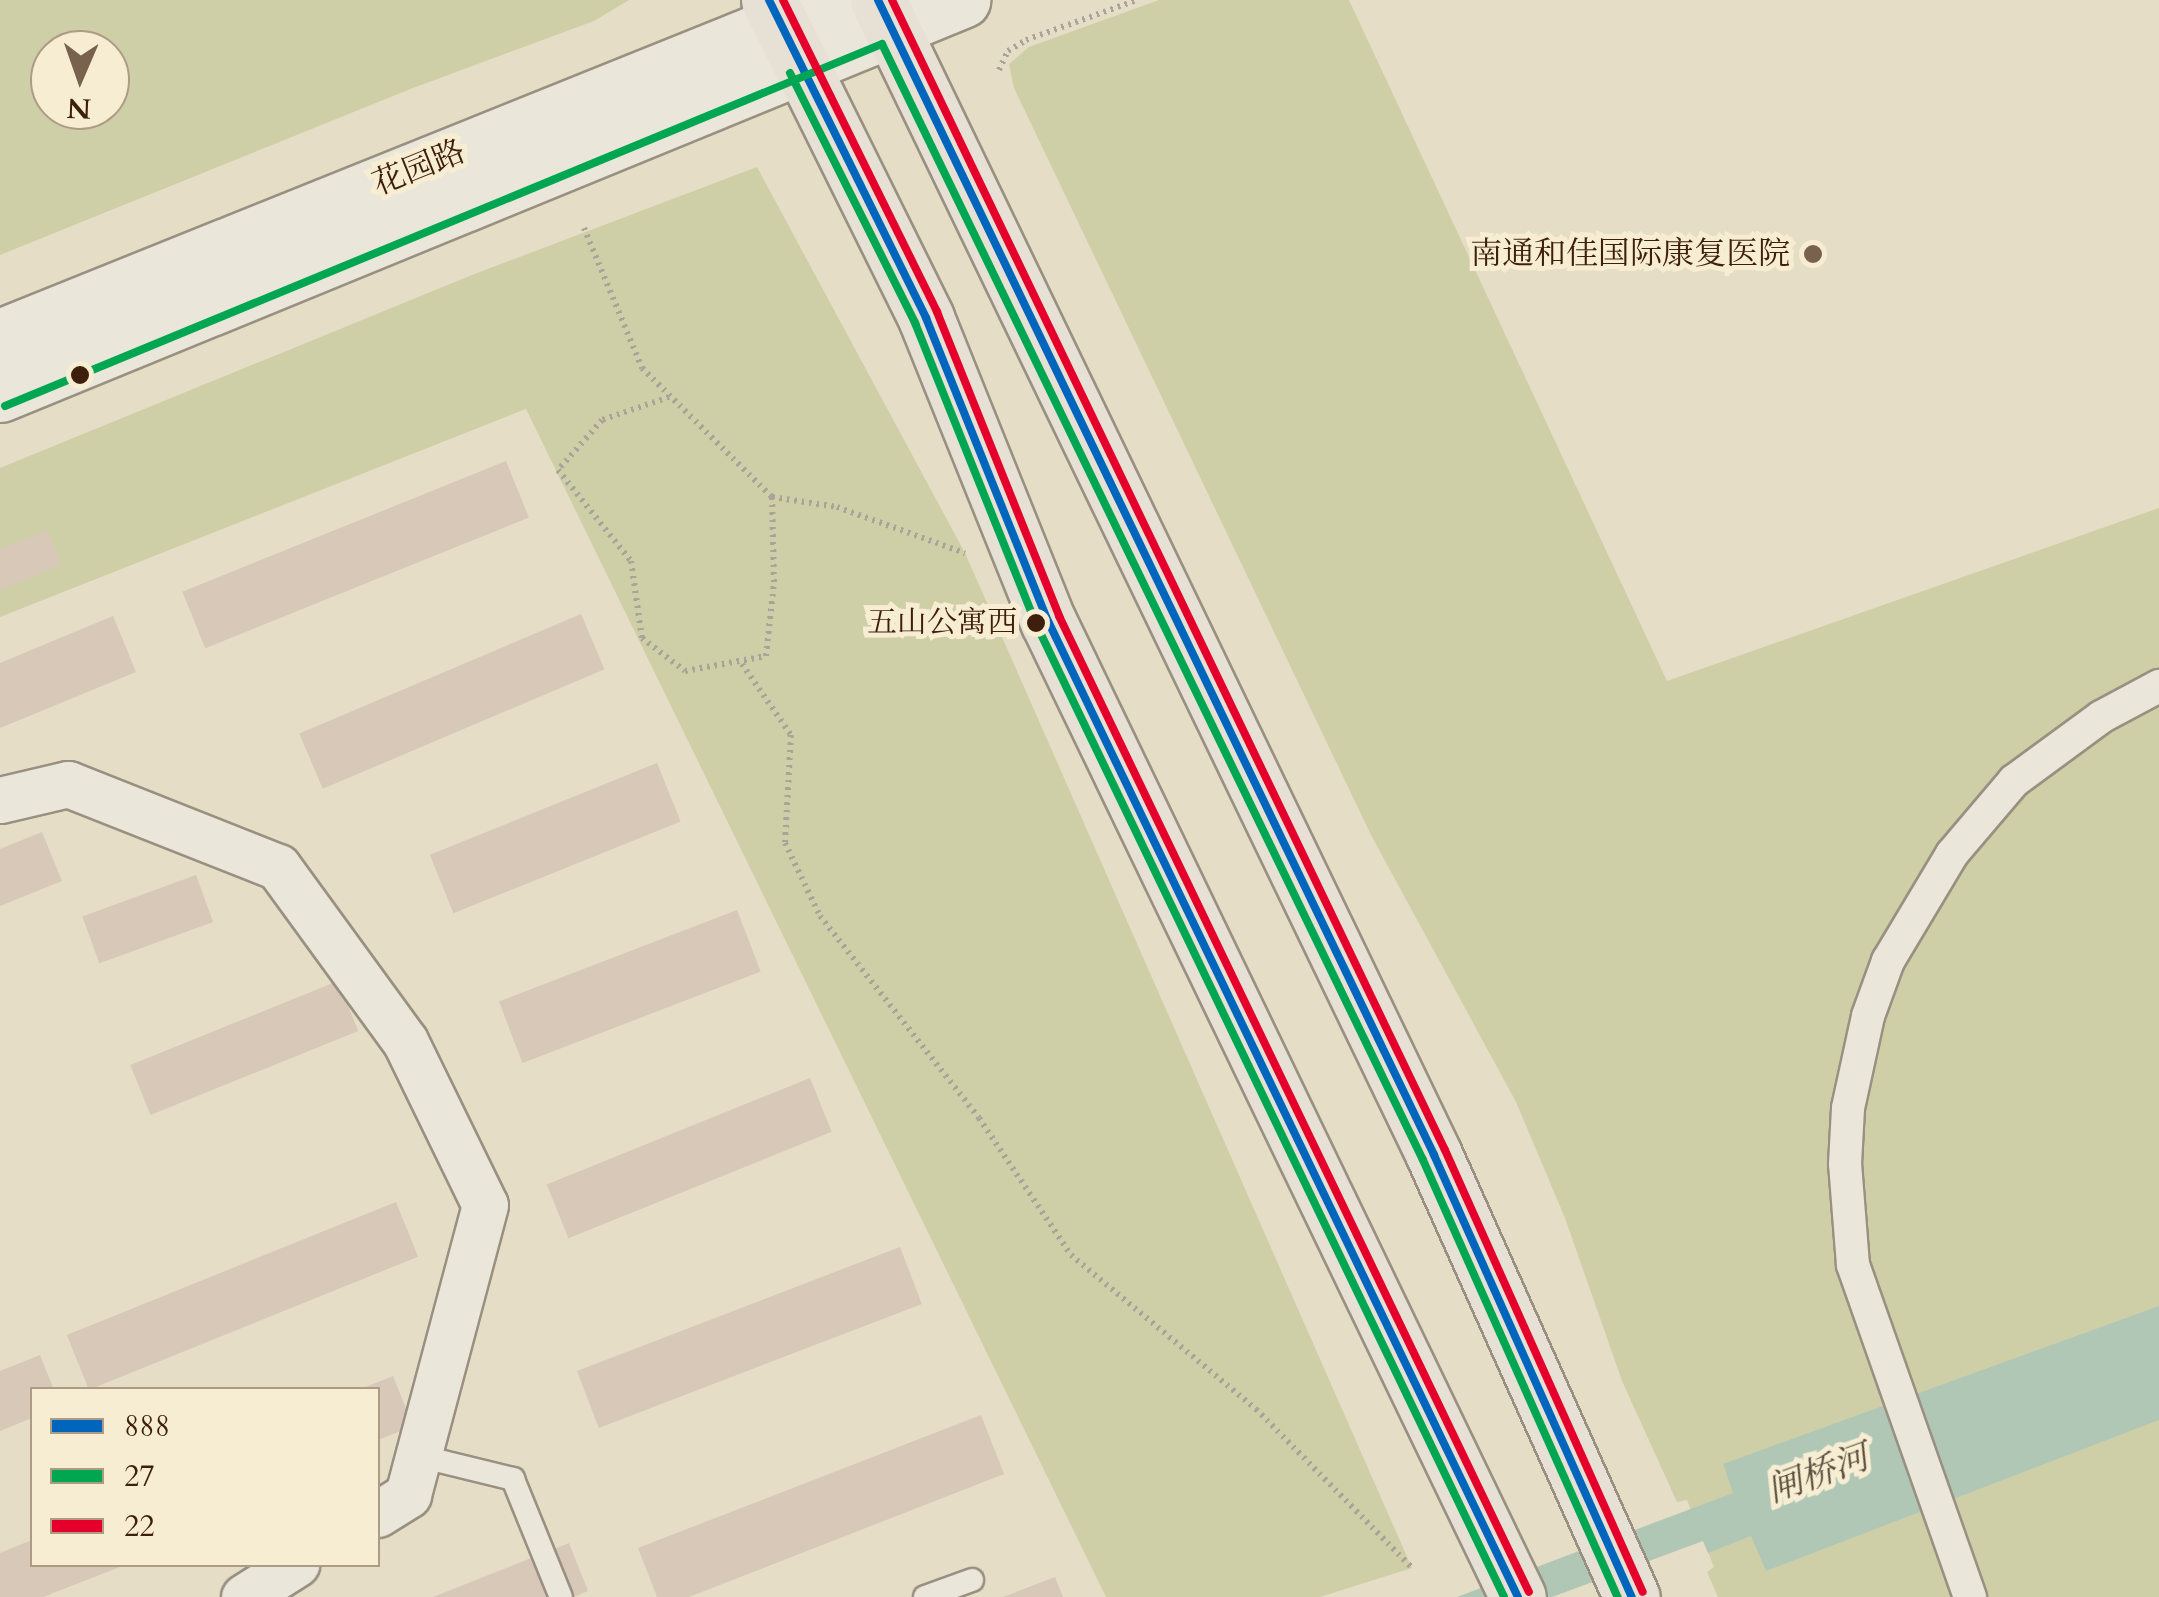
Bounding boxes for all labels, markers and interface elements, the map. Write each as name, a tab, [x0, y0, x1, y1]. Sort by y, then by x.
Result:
north arrow	[30, 30, 130, 130]
text: N	[66, 89, 92, 127]
street label: 花园路	[367, 132, 471, 204]
place label: 南通和佳国际康复医院	[1470, 235, 1790, 273]
marker: 南通和佳国际康复医院	[1800, 241, 1826, 267]
unlabelled marker	[70, 365, 90, 385]
place label: 五山公寓西	[867, 605, 1017, 641]
marker: 五山公寓西	[1026, 613, 1046, 633]
legend	[30, 1387, 380, 1567]
text: 888	[124, 1406, 170, 1447]
water label: 闸桥河	[1761, 1436, 1875, 1512]
text: 27	[124, 1456, 155, 1497]
text: 22	[124, 1506, 155, 1547]

